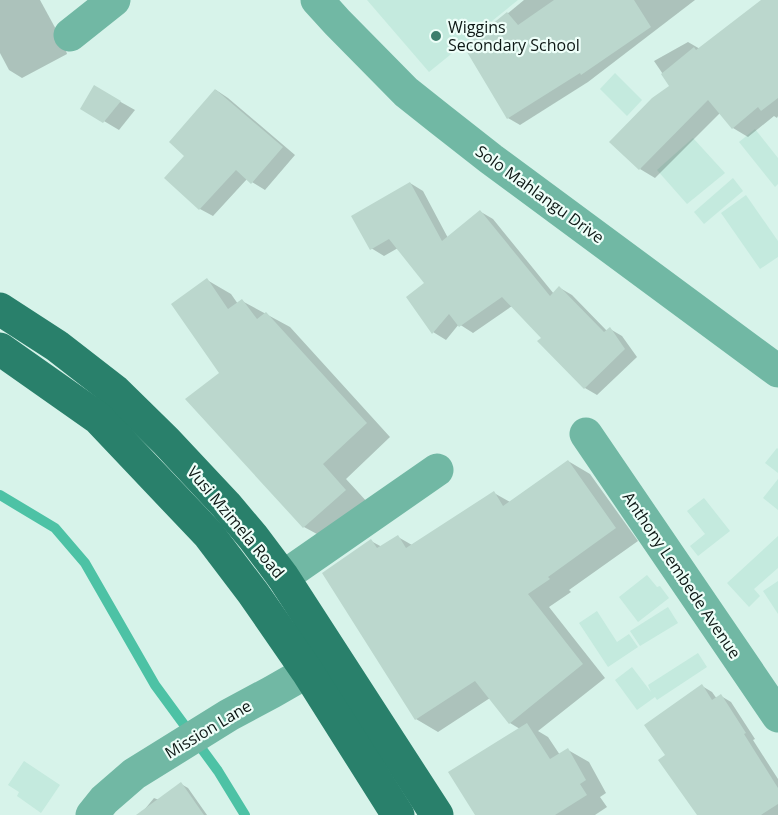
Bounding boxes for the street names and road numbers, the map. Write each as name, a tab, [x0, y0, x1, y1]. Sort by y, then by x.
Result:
street label: Solo Mahlangu Drive	[471, 140, 609, 248]
street label: Vusi Mzimela Road	[183, 461, 289, 583]
street label: Anthony Lembede Avenue	[618, 487, 746, 663]
street label: Mission Lane	[161, 694, 255, 764]

